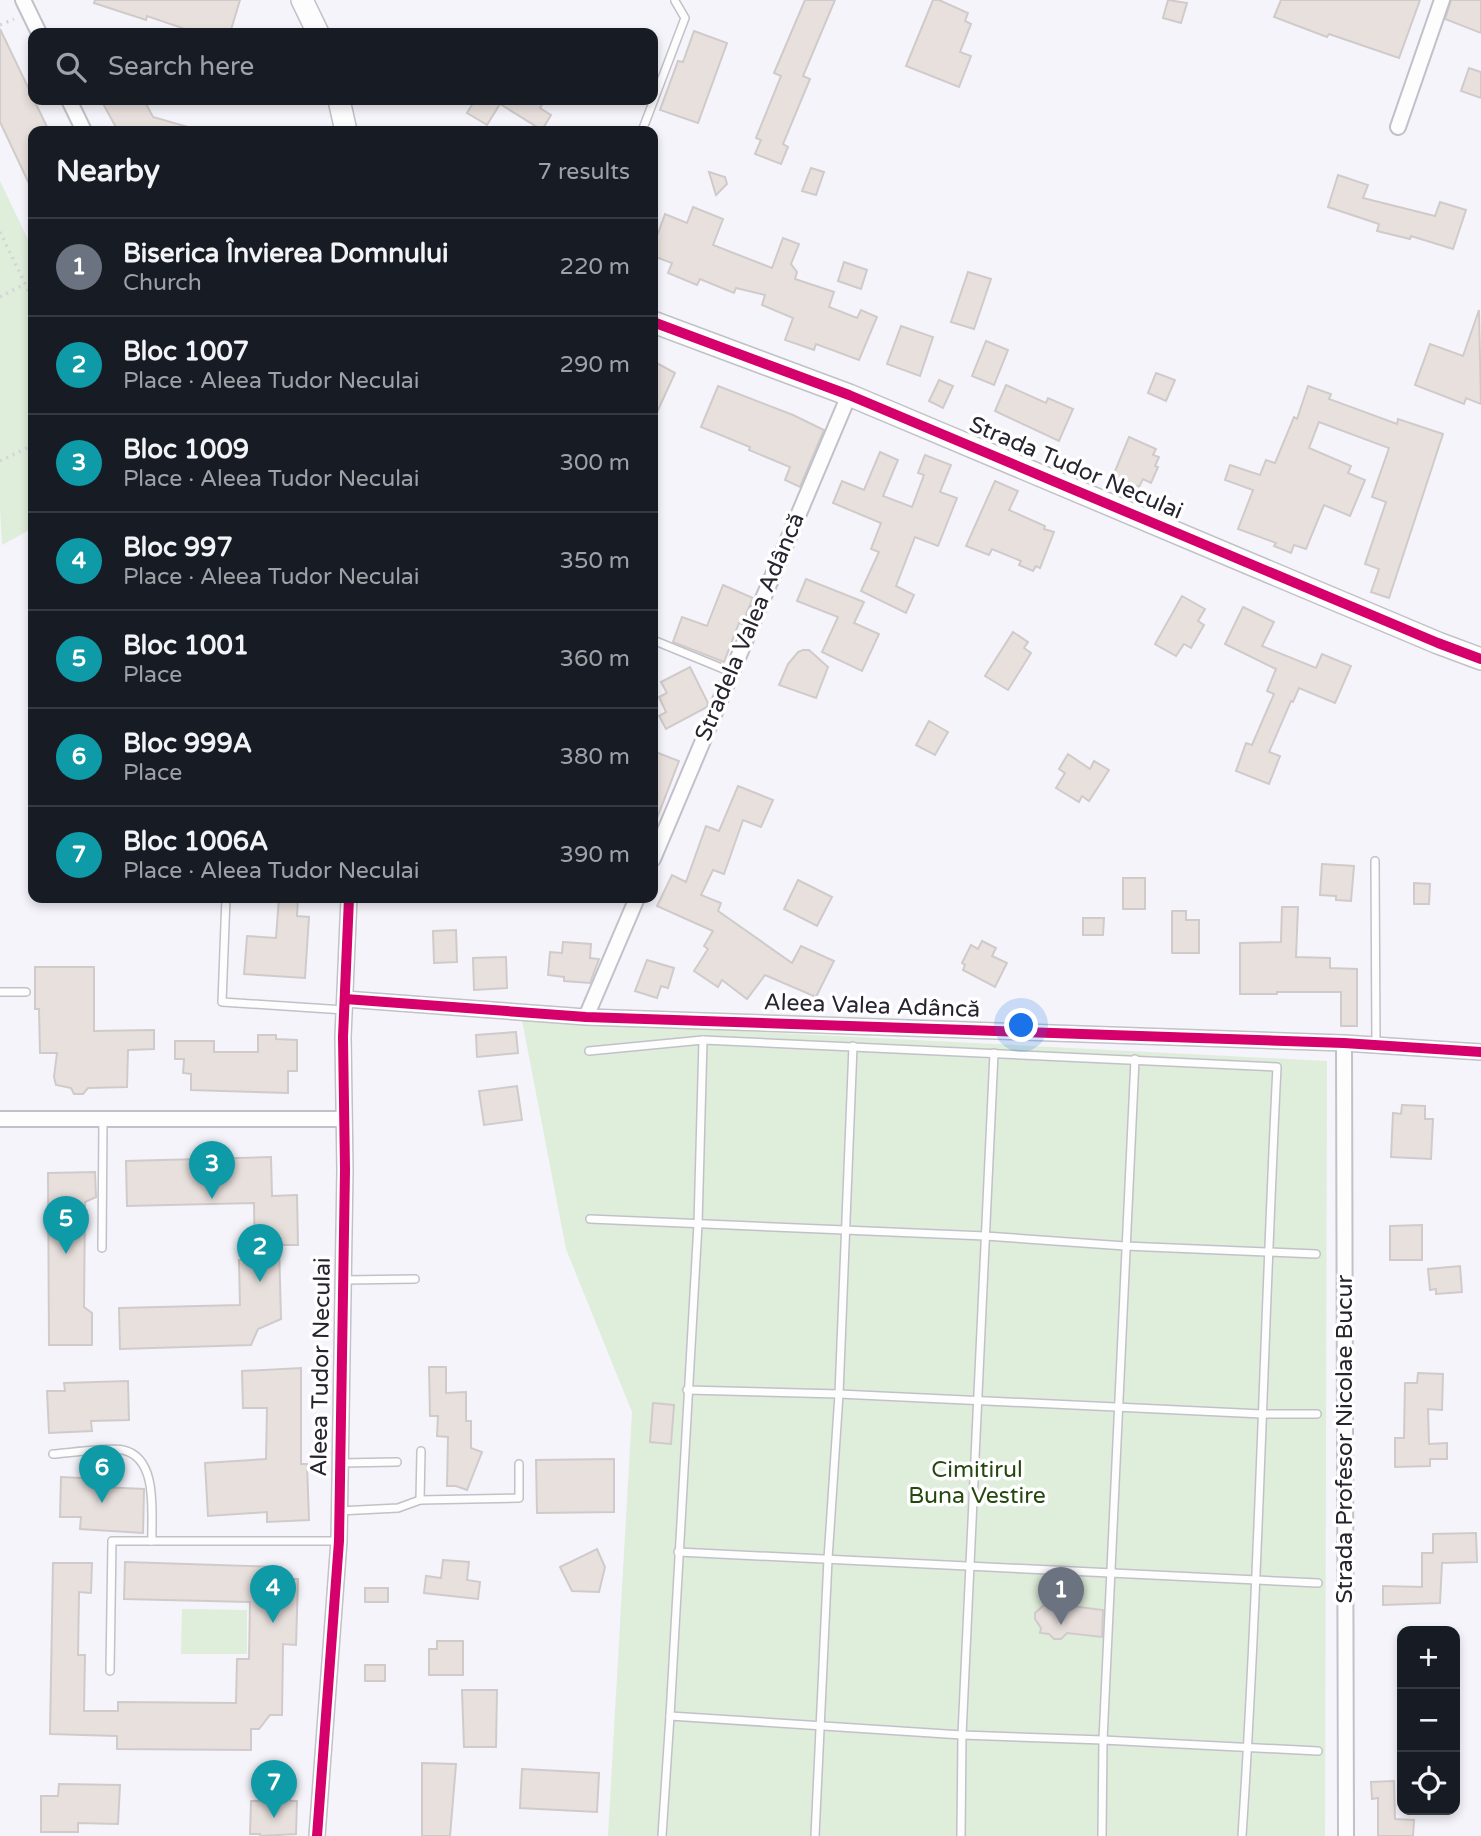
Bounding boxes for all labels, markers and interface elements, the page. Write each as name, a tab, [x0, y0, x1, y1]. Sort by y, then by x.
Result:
search box	[28, 28, 658, 105]
icon: search	[52, 48, 90, 86]
text: Search here	[108, 51, 254, 82]
text: Nearby	[56, 153, 160, 190]
text: 7 results	[537, 158, 630, 186]
text: Biserica Învierea Domnului	[123, 238, 449, 269]
text: 1	[72, 253, 86, 281]
text: 220 m	[560, 253, 630, 281]
text: Church	[123, 269, 202, 297]
text: Bloc 1007	[123, 336, 249, 367]
text: 2	[72, 351, 86, 379]
text: 290 m	[560, 351, 630, 379]
text: Place · Aleea Tudor Neculai	[123, 367, 420, 395]
street label: Strada Tudor Neculai	[965, 410, 1187, 526]
text: Bloc 1009	[123, 434, 249, 465]
text: 3	[72, 449, 86, 477]
text: 300 m	[560, 449, 630, 477]
text: Place · Aleea Tudor Neculai	[123, 465, 420, 493]
street label: Stradela Valea Adâncă	[689, 509, 811, 745]
text: Bloc 997	[123, 532, 233, 563]
text: 4	[72, 547, 86, 575]
text: 350 m	[560, 547, 630, 575]
text: Place · Aleea Tudor Neculai	[123, 563, 420, 591]
text: Bloc 1001	[123, 630, 249, 661]
text: 5	[72, 645, 86, 673]
text: 360 m	[560, 645, 630, 673]
text: Place	[123, 661, 182, 689]
text: Bloc 999A	[123, 728, 252, 759]
text: 6	[72, 743, 86, 771]
text: 380 m	[560, 743, 630, 771]
text: Place	[123, 759, 182, 787]
text: Bloc 1006A	[123, 826, 268, 857]
text: 7	[72, 841, 86, 869]
text: 390 m	[560, 841, 630, 869]
text: Place · Aleea Tudor Neculai	[123, 857, 420, 885]
street label: Aleea Valea Adâncă	[763, 988, 981, 1024]
your location	[1004, 1008, 1038, 1042]
pin: 3	[189, 1141, 235, 1199]
pin: 5	[43, 1196, 89, 1254]
pin: 2	[237, 1224, 283, 1282]
street label: Aleea Tudor Neculai	[305, 1257, 337, 1477]
street label: Strada Profesor Nicolae Bucur	[1331, 1274, 1359, 1603]
pin: 6	[79, 1445, 125, 1503]
park label: Cimitirul Buna Vestire	[908, 1456, 1046, 1510]
pin: 4	[250, 1565, 296, 1623]
pin: 1	[1038, 1567, 1084, 1625]
map controls	[1397, 1626, 1460, 1815]
button: +	[1397, 1626, 1460, 1689]
button: −	[1397, 1689, 1460, 1752]
button: locate	[1397, 1752, 1460, 1815]
pin: 7	[251, 1760, 297, 1818]

